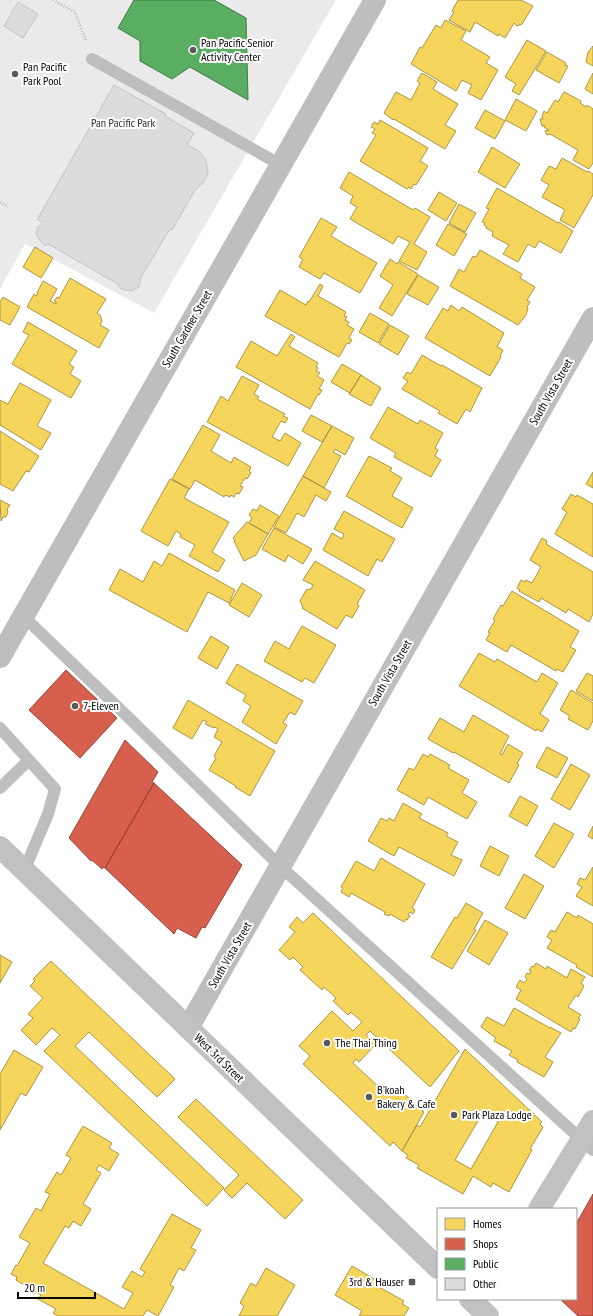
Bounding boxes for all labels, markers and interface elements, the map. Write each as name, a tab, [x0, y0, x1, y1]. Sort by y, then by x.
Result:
place label: Pan Pacific Senior Activity Center	[201, 35, 274, 64]
marker: Pan Pacific Senior Activity Center	[188, 45, 198, 55]
place label: Pan Pacific Park Pool	[23, 59, 68, 88]
marker: Pan Pacific Park Pool	[10, 69, 20, 79]
park label: Pan Pacific Park	[91, 115, 155, 130]
street label: South Gardner Street	[158, 287, 215, 370]
street label: South Vista Street	[526, 355, 576, 428]
street label: South Vista Street	[365, 636, 415, 709]
place label: 7-Eleven	[83, 698, 119, 713]
marker: 7-Eleven	[70, 701, 80, 711]
street label: South Vista Street	[205, 918, 255, 991]
street label: West 3rd Street	[191, 1030, 248, 1086]
place label: The Thai Thing	[335, 1035, 397, 1050]
marker: The Thai Thing	[322, 1038, 332, 1048]
place label: B'koah Bakery & Cafe	[377, 1082, 435, 1111]
marker: B'koah Bakery & Cafe	[364, 1092, 374, 1102]
place label: Park Plaza Lodge	[462, 1107, 532, 1122]
marker: Park Plaza Lodge	[449, 1110, 459, 1120]
legend	[437, 1208, 577, 1300]
text: Homes	[473, 1216, 501, 1231]
text: Shops	[473, 1236, 498, 1251]
text: Public	[473, 1256, 499, 1271]
scale bar	[18, 1274, 95, 1300]
place label: 3rd & Hauser	[348, 1274, 405, 1289]
text: Other	[473, 1276, 497, 1291]
marker: 3rd & Hauser	[407, 1277, 417, 1287]
text: 20 m	[24, 1280, 45, 1295]

